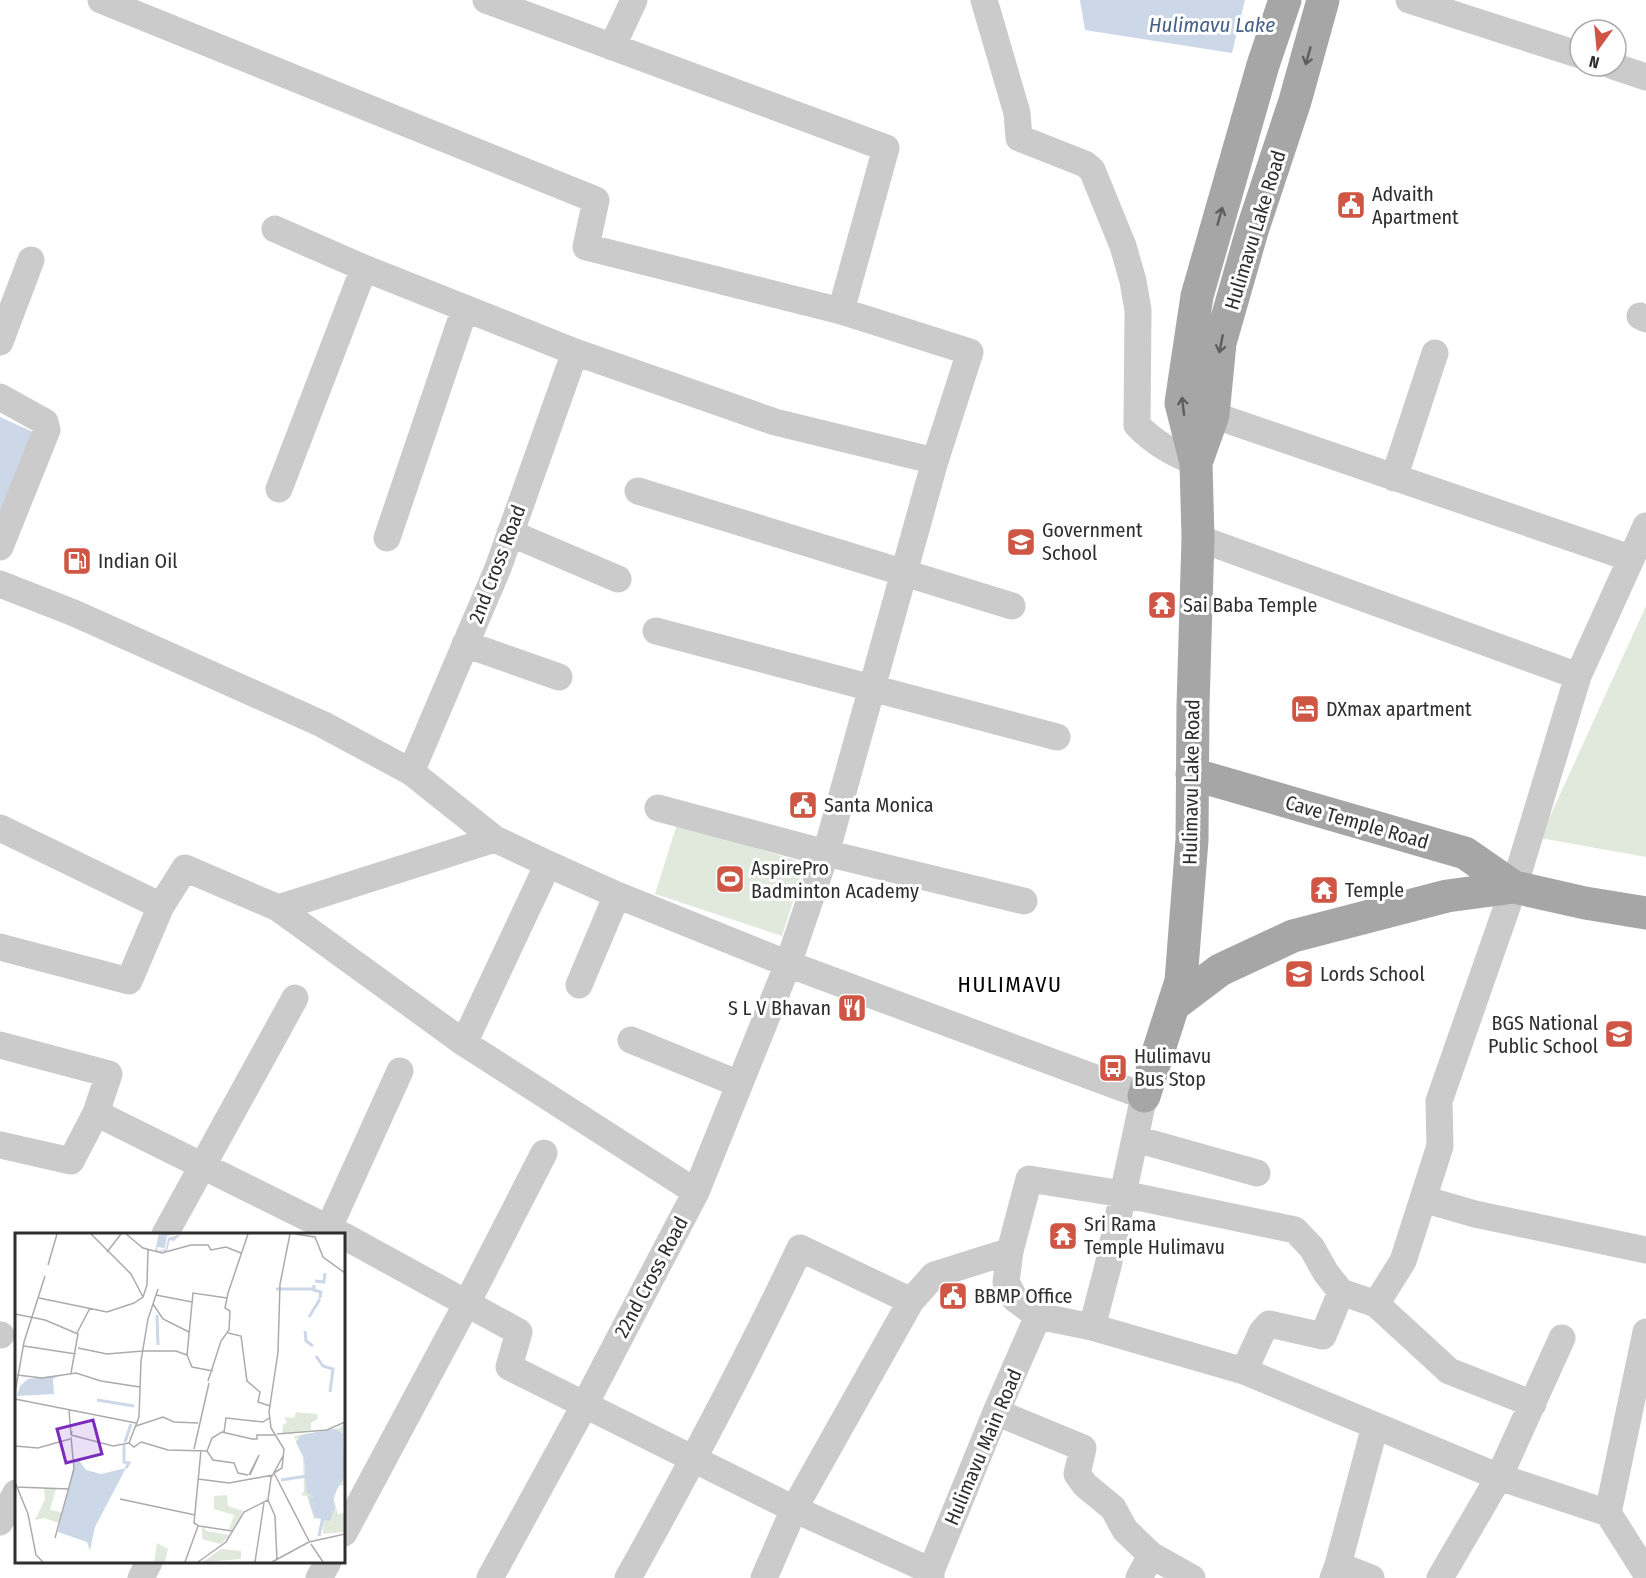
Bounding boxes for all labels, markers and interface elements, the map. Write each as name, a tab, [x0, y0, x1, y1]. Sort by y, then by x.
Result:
water label: Hulimavu Lake	[1149, 12, 1275, 38]
north arrow	[1568, 18, 1628, 78]
one-way arrow	[1302, 47, 1313, 66]
text: N	[1587, 52, 1601, 72]
street label: Hulimavu Lake Road	[1219, 147, 1291, 313]
place label: Advaith Apartment	[1372, 182, 1459, 229]
public building icon: Advaith Apartment	[1335, 189, 1367, 221]
one-way arrow	[1214, 206, 1226, 225]
one-way arrow	[1215, 333, 1226, 353]
one-way arrow	[1177, 397, 1188, 416]
street label: 2nd Cross Road	[463, 502, 531, 626]
place label: Government School	[1042, 518, 1143, 565]
school or university icon: Government School	[1005, 526, 1037, 558]
fuel station icon: Indian Oil	[61, 545, 93, 577]
place label: Indian Oil	[98, 549, 177, 573]
temple icon: Sai Baba Temple	[1146, 589, 1178, 621]
place label: Sai Baba Temple	[1183, 593, 1317, 617]
hotel icon: DXmax apartment	[1289, 693, 1321, 725]
place label: DXmax apartment	[1326, 697, 1472, 721]
street label: Hulimavu Lake Road	[1178, 699, 1204, 865]
public building icon: Santa Monica	[787, 789, 819, 821]
street label: Cave Temple Road	[1282, 790, 1432, 854]
place label: Santa Monica	[824, 793, 934, 817]
place label: AspirePro Badminton Academy	[751, 856, 919, 903]
sports icon: AspirePro Badminton Academy	[714, 863, 746, 895]
temple icon: Temple	[1308, 874, 1340, 906]
place label: Temple	[1345, 878, 1404, 902]
school or university icon: Lords School	[1283, 958, 1315, 990]
place label: Lords School	[1320, 962, 1425, 986]
district label: HULIMAVU	[958, 971, 1062, 998]
restaurant icon: S L V Bhavan	[836, 992, 868, 1024]
place label: S L V Bhavan	[728, 996, 831, 1020]
place label: BGS National Public School	[1488, 1011, 1598, 1058]
school or university icon: BGS National Public School	[1603, 1018, 1635, 1050]
place label: Hulimavu Bus Stop	[1134, 1044, 1211, 1091]
bus stop icon: Hulimavu Bus Stop	[1097, 1052, 1129, 1084]
street label: 22nd Cross Road	[609, 1212, 693, 1342]
place label: Sri Rama Temple Hulimavu	[1084, 1212, 1225, 1259]
temple icon: Sri Rama Temple Hulimavu	[1047, 1220, 1079, 1252]
inset map	[15, 1233, 345, 1563]
public building icon: BBMP Office	[937, 1280, 969, 1312]
place label: BBMP Office	[974, 1284, 1072, 1308]
street label: Hulimavu Main Road	[939, 1365, 1027, 1529]

